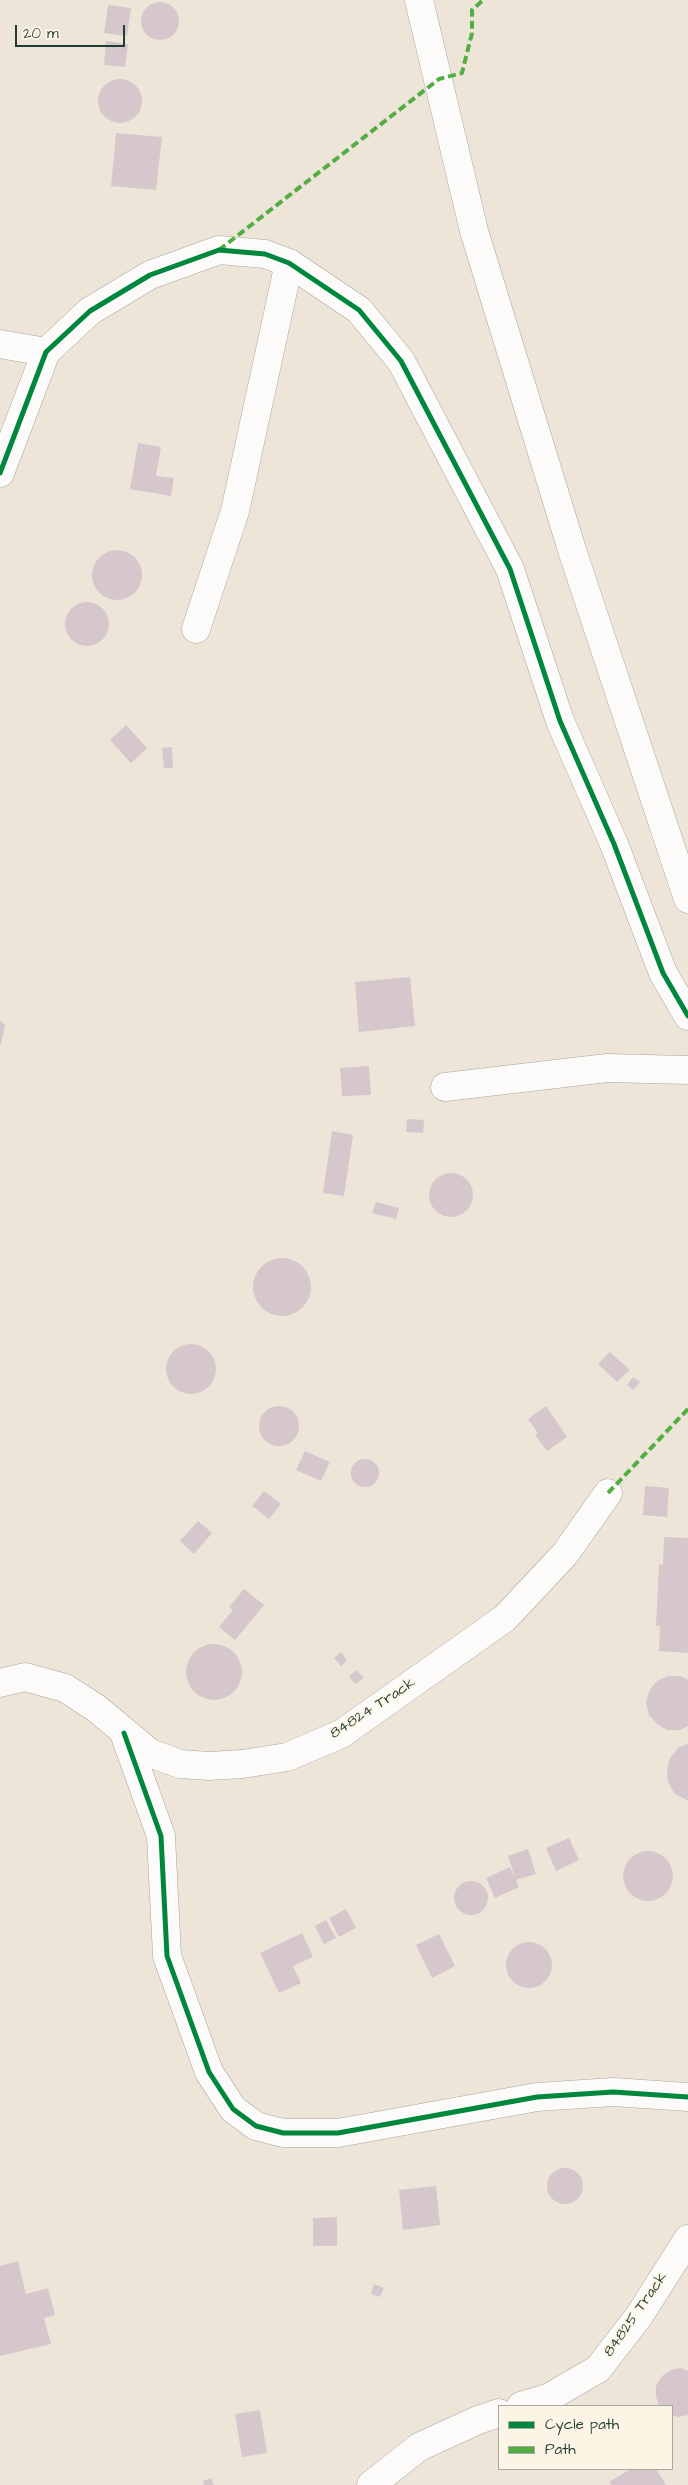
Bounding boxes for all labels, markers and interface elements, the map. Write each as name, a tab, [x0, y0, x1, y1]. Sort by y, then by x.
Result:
scale bar	[18, 15, 128, 47]
text: 20 m	[23, 23, 59, 44]
street label: 84824 Track	[327, 1675, 419, 1743]
street label: 84825 Track	[600, 2269, 672, 2361]
legend	[498, 2405, 673, 2470]
text: Cycle path	[545, 2414, 619, 2435]
text: Path	[545, 2439, 576, 2460]

